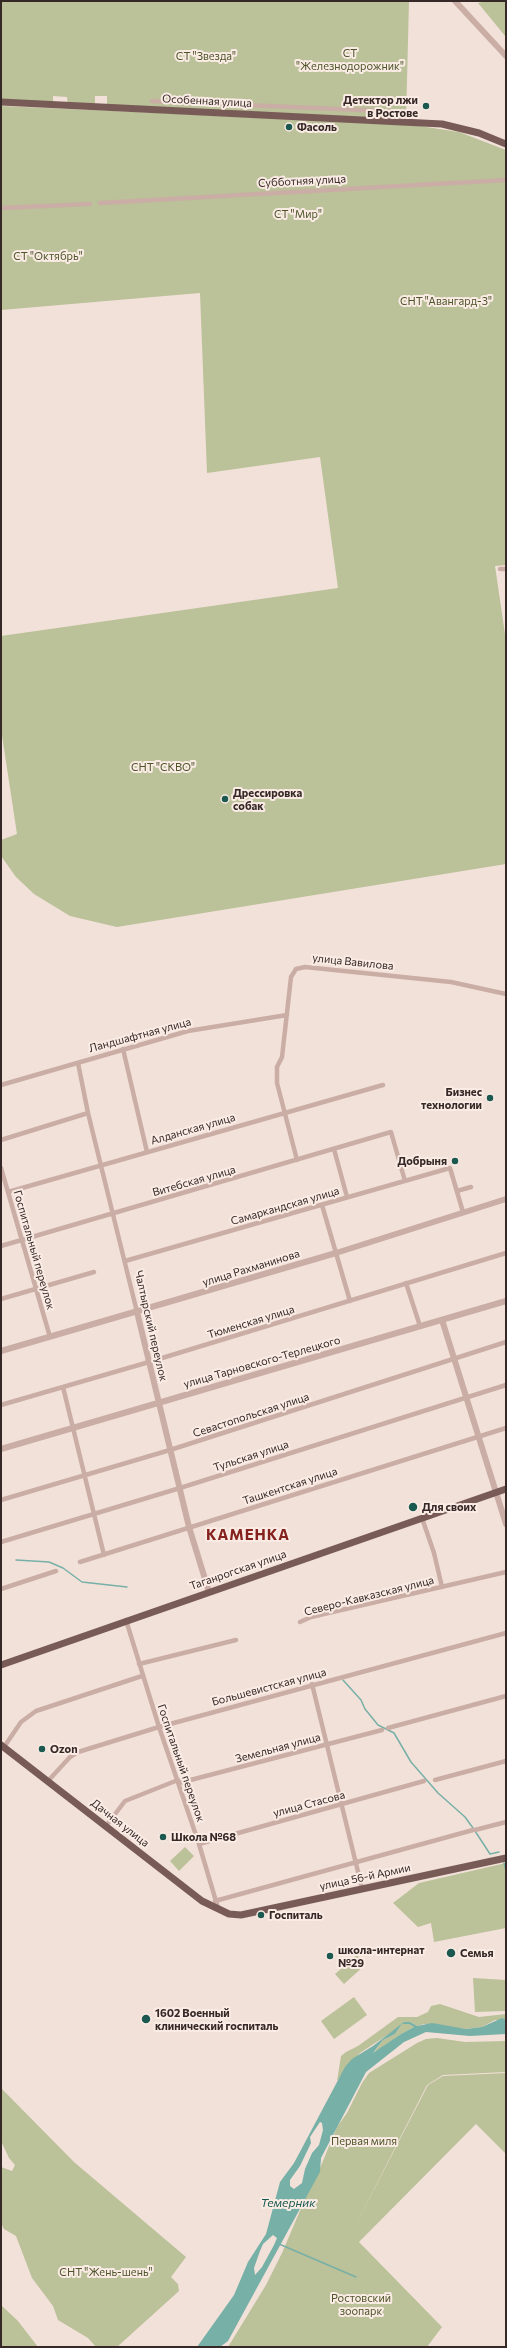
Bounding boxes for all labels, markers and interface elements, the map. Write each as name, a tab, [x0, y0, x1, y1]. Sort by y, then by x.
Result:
park label: СТ "Железнодорожник"	[296, 46, 404, 72]
park label: СТ "Звезда"	[176, 49, 236, 63]
street label: Особенная улица	[162, 92, 252, 110]
place label: Детектор лжи в Ростове	[343, 93, 418, 119]
marker: Детектор лжи в Ростове	[421, 101, 431, 111]
place label: Фасоль	[297, 120, 337, 134]
marker: Фасоль	[284, 122, 294, 132]
street label: Субботняя улица	[258, 172, 346, 190]
park label: СТ "Мир"	[274, 207, 322, 221]
park label: СТ "Октябрь"	[13, 249, 83, 263]
park label: СНТ "Авангард-3"	[400, 294, 492, 308]
park label: СНТ "СКВО"	[131, 760, 195, 774]
place label: Дрессировка собак	[233, 786, 302, 812]
marker: Дрессировка собак	[220, 794, 230, 804]
street label: улица Вавилова	[312, 951, 394, 973]
street label: Ландшафтная улица	[87, 1015, 193, 1055]
place label: Бизнес технологии	[421, 1085, 482, 1111]
marker: Бизнес технологии	[485, 1093, 495, 1103]
street label: Алданская улица	[149, 1111, 237, 1147]
place label: Добрыня	[397, 1154, 447, 1168]
marker: Добрыня	[450, 1156, 460, 1166]
street label: Витебская улица	[151, 1163, 237, 1199]
street label: Самаркандская улица	[229, 1184, 341, 1228]
street label: Госпитальный переулок	[11, 1189, 57, 1311]
street label: улица Рахманинова	[201, 1247, 301, 1289]
street label: Чалтырский переулок	[132, 1269, 170, 1383]
street label: Тюменская улица	[206, 1303, 296, 1341]
street label: улица Тарновского-Терлецкого	[182, 1333, 342, 1391]
street label: Севастопольская улица	[191, 1390, 311, 1440]
street label: Тульская улица	[212, 1438, 290, 1474]
street label: Ташкентская улица	[241, 1464, 339, 1508]
place label: Для своих	[422, 1500, 476, 1514]
marker: Для своих	[407, 1501, 419, 1513]
district label: КАМЕНКА	[206, 1526, 290, 1544]
street label: Таганрогская улица	[188, 1547, 288, 1593]
street label: Северо-Кавказская улица	[303, 1573, 435, 1619]
street label: Большевистская улица	[210, 1665, 328, 1709]
street label: Госпитальный переулок	[155, 1702, 207, 1824]
street label: Земельная улица	[234, 1730, 322, 1766]
place label: Ozon	[50, 1742, 78, 1756]
marker: Ozon	[37, 1744, 47, 1754]
street label: улица Стасова	[272, 1788, 346, 1820]
street label: Дачная улица	[88, 1796, 152, 1850]
place label: Школа №68	[171, 1830, 236, 1844]
marker: Школа №68	[158, 1832, 168, 1842]
street label: улица 56-й Армии	[318, 1861, 412, 1893]
place label: Госпиталь	[269, 1908, 323, 1922]
marker: Госпиталь	[256, 1910, 266, 1920]
place label: школа-интернат №29	[338, 1943, 424, 1969]
place label: Семья	[460, 1946, 493, 1960]
marker: Семья	[445, 1947, 457, 1959]
marker: школа-интернат №29	[325, 1951, 335, 1961]
place label: 1602 Военный клинический госпиталь	[155, 2006, 278, 2032]
marker: 1602 Военный клинический госпиталь	[140, 2013, 152, 2025]
park label: Первая миля	[331, 2134, 397, 2148]
water label: Темерник	[260, 2196, 316, 2210]
park label: СНТ "Жень-шень"	[59, 2265, 153, 2279]
park label: Ростовский зоопарк	[331, 2291, 391, 2317]

